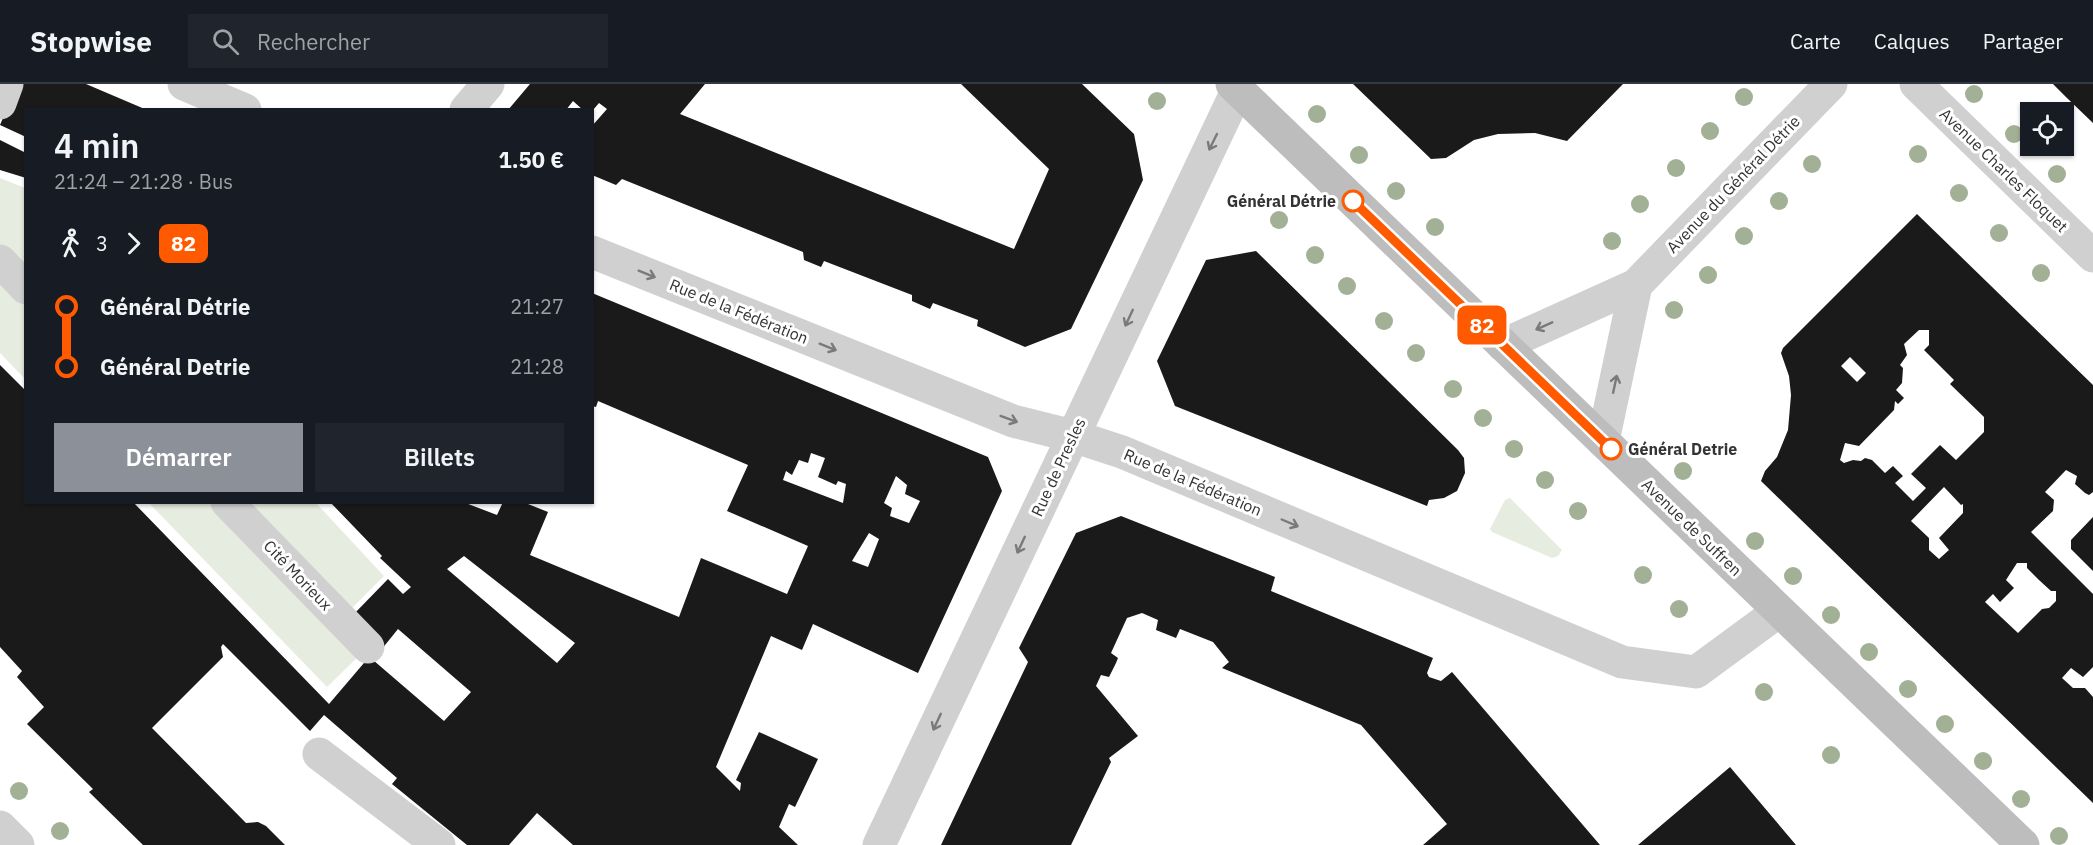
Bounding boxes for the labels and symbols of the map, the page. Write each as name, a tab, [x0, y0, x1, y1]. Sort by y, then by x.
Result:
street label: Avenue Charles Floquet	[1936, 104, 2072, 236]
street label: Avenue du Général Détrie	[1662, 111, 1804, 257]
one-way arrow	[1206, 133, 1218, 151]
marker: Général Détrie	[1342, 190, 1364, 212]
place label: Général Détrie	[1227, 191, 1336, 211]
one-way arrow	[637, 269, 655, 280]
street label: Rue de la Fédération	[667, 274, 811, 348]
line badge: 82	[1455, 306, 1509, 344]
one-way arrow	[1123, 309, 1135, 327]
one-way arrow	[1536, 321, 1554, 332]
one-way arrow	[818, 342, 836, 353]
one-way arrow	[1610, 375, 1621, 394]
street label: Rue de Presles	[1026, 414, 1090, 520]
one-way arrow	[999, 415, 1017, 426]
marker: Général Detrie	[1600, 438, 1622, 460]
place label: Général Detrie	[1628, 439, 1737, 459]
street label: Rue de la Fédération	[1121, 444, 1265, 520]
street label: Avenue de Suffren	[1638, 474, 1746, 580]
one-way arrow	[1280, 517, 1298, 529]
street label: Cité Morieux	[260, 536, 336, 614]
one-way arrow	[1015, 536, 1027, 554]
one-way arrow	[931, 712, 943, 730]

